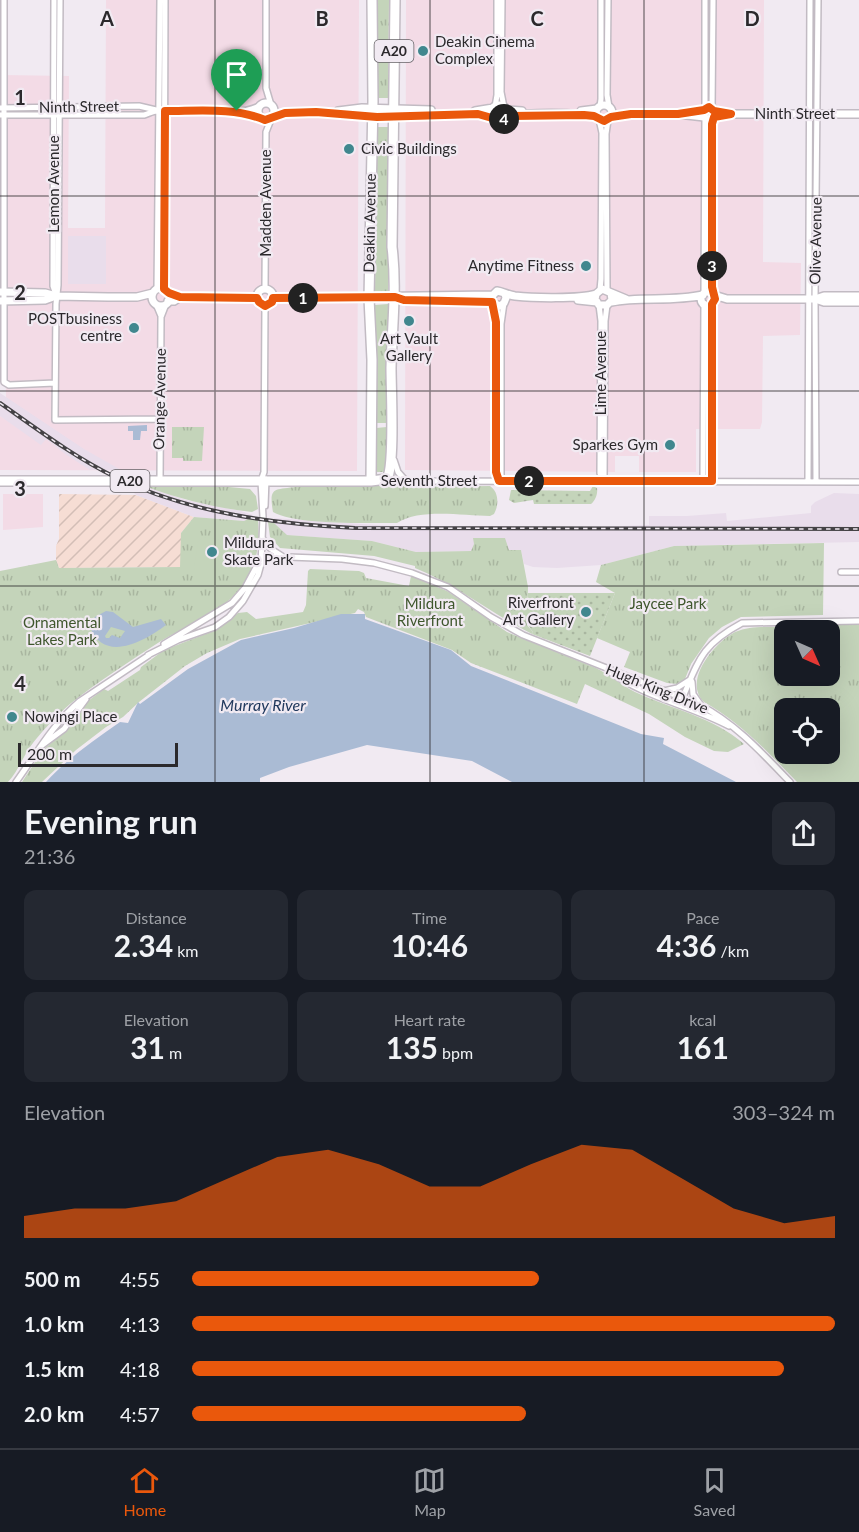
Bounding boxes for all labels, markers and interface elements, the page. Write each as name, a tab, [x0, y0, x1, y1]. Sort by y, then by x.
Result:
text: A	[99, 6, 114, 30]
text: B	[315, 6, 329, 30]
text: C	[530, 6, 544, 30]
text: D	[744, 6, 760, 30]
place label: Deakin Cinema Complex	[435, 32, 535, 67]
road number: A20	[374, 40, 414, 62]
marker: Deakin Cinema Complex	[416, 44, 430, 58]
pin	[211, 49, 262, 111]
icon: arrive	[220, 58, 253, 91]
text: 1	[14, 85, 26, 109]
street label: Ninth Street	[39, 96, 120, 116]
pin: 4	[489, 104, 519, 134]
street label: Ninth Street	[755, 104, 836, 122]
text: 4	[499, 109, 509, 128]
street label: Lemon Avenue	[44, 135, 62, 233]
place label: Civic Buildings	[361, 139, 457, 157]
marker: Civic Buildings	[342, 142, 356, 156]
street label: Madden Avenue	[256, 149, 274, 257]
street label: Deakin Avenue	[359, 173, 379, 273]
street label: Olive Avenue	[805, 197, 825, 285]
pin: 3	[697, 251, 727, 281]
place label: Anytime Fitness	[468, 256, 574, 274]
text: 3	[707, 256, 717, 275]
marker: Anytime Fitness	[579, 259, 593, 273]
text: 2	[14, 280, 26, 304]
pin: 1	[288, 283, 318, 313]
text: 1	[298, 288, 308, 307]
place label: POSTbusiness centre	[28, 309, 122, 344]
marker: Art Vault Gallery	[402, 314, 416, 328]
marker: POSTbusiness centre	[127, 321, 141, 335]
place label: Art Vault Gallery	[380, 329, 439, 364]
street label: Lime Avenue	[591, 331, 609, 415]
street label: Orange Avenue	[149, 348, 169, 450]
place label: Sparkes Gym	[573, 435, 658, 453]
marker: Sparkes Gym	[663, 438, 677, 452]
pin: 2	[514, 466, 544, 496]
road number: A20	[110, 470, 150, 492]
street label: Seventh Street	[381, 471, 478, 489]
text: 2	[524, 471, 534, 490]
text: 3	[14, 476, 26, 500]
place label: Mildura Skate Park	[224, 533, 294, 568]
marker: Mildura Skate Park	[205, 545, 219, 559]
place label: Riverfront Art Gallery	[503, 593, 575, 628]
park label: Mildura Riverfront	[397, 594, 464, 629]
park label: Jaycee Park	[630, 594, 707, 612]
marker: Riverfront Art Gallery	[579, 605, 593, 619]
park label: Ornamental Lakes Park	[23, 613, 101, 648]
north arrow	[774, 620, 840, 686]
map controls	[774, 620, 840, 764]
street label: Hugh King Drive	[603, 659, 711, 717]
text: 4	[14, 671, 26, 695]
water label: Murray River	[220, 695, 306, 714]
button: locate	[774, 698, 840, 764]
place label: Nowingi Place	[24, 707, 118, 725]
marker: Nowingi Place	[5, 710, 19, 724]
scale bar	[18, 740, 178, 768]
text: 200 m	[27, 744, 72, 763]
text: Evening run	[24, 801, 198, 841]
button: share	[772, 802, 835, 865]
text: 21:36	[24, 844, 75, 868]
text: Distance	[125, 908, 187, 927]
text: Time	[412, 908, 447, 927]
text: Pace	[686, 908, 719, 927]
text: 2.34	[114, 927, 173, 963]
text: 10:46	[391, 927, 468, 963]
text: 4:36	[657, 927, 716, 963]
text: km	[173, 941, 199, 960]
text: /km	[716, 941, 749, 960]
text: Elevation	[124, 1010, 189, 1029]
text: Heart rate	[394, 1010, 465, 1029]
text: kcal	[689, 1010, 716, 1029]
text: 31	[130, 1029, 165, 1065]
text: 135	[386, 1029, 438, 1065]
text: 161	[677, 1029, 729, 1065]
text: m	[165, 1043, 182, 1062]
text: bpm	[438, 1043, 473, 1062]
text: Elevation	[24, 1100, 105, 1124]
text: 303–324 m	[732, 1100, 835, 1124]
text: 500 m	[24, 1267, 80, 1291]
text: 4:55	[120, 1267, 160, 1291]
text: 1.0 km	[24, 1312, 84, 1336]
text: 4:13	[120, 1312, 160, 1336]
text: 1.5 km	[24, 1357, 84, 1381]
text: 4:18	[120, 1357, 160, 1381]
text: 2.0 km	[24, 1402, 84, 1426]
text: 4:57	[120, 1402, 160, 1426]
tab: Home	[124, 1464, 166, 1519]
tab: Map	[413, 1464, 446, 1519]
tab: Saved	[694, 1464, 735, 1519]

